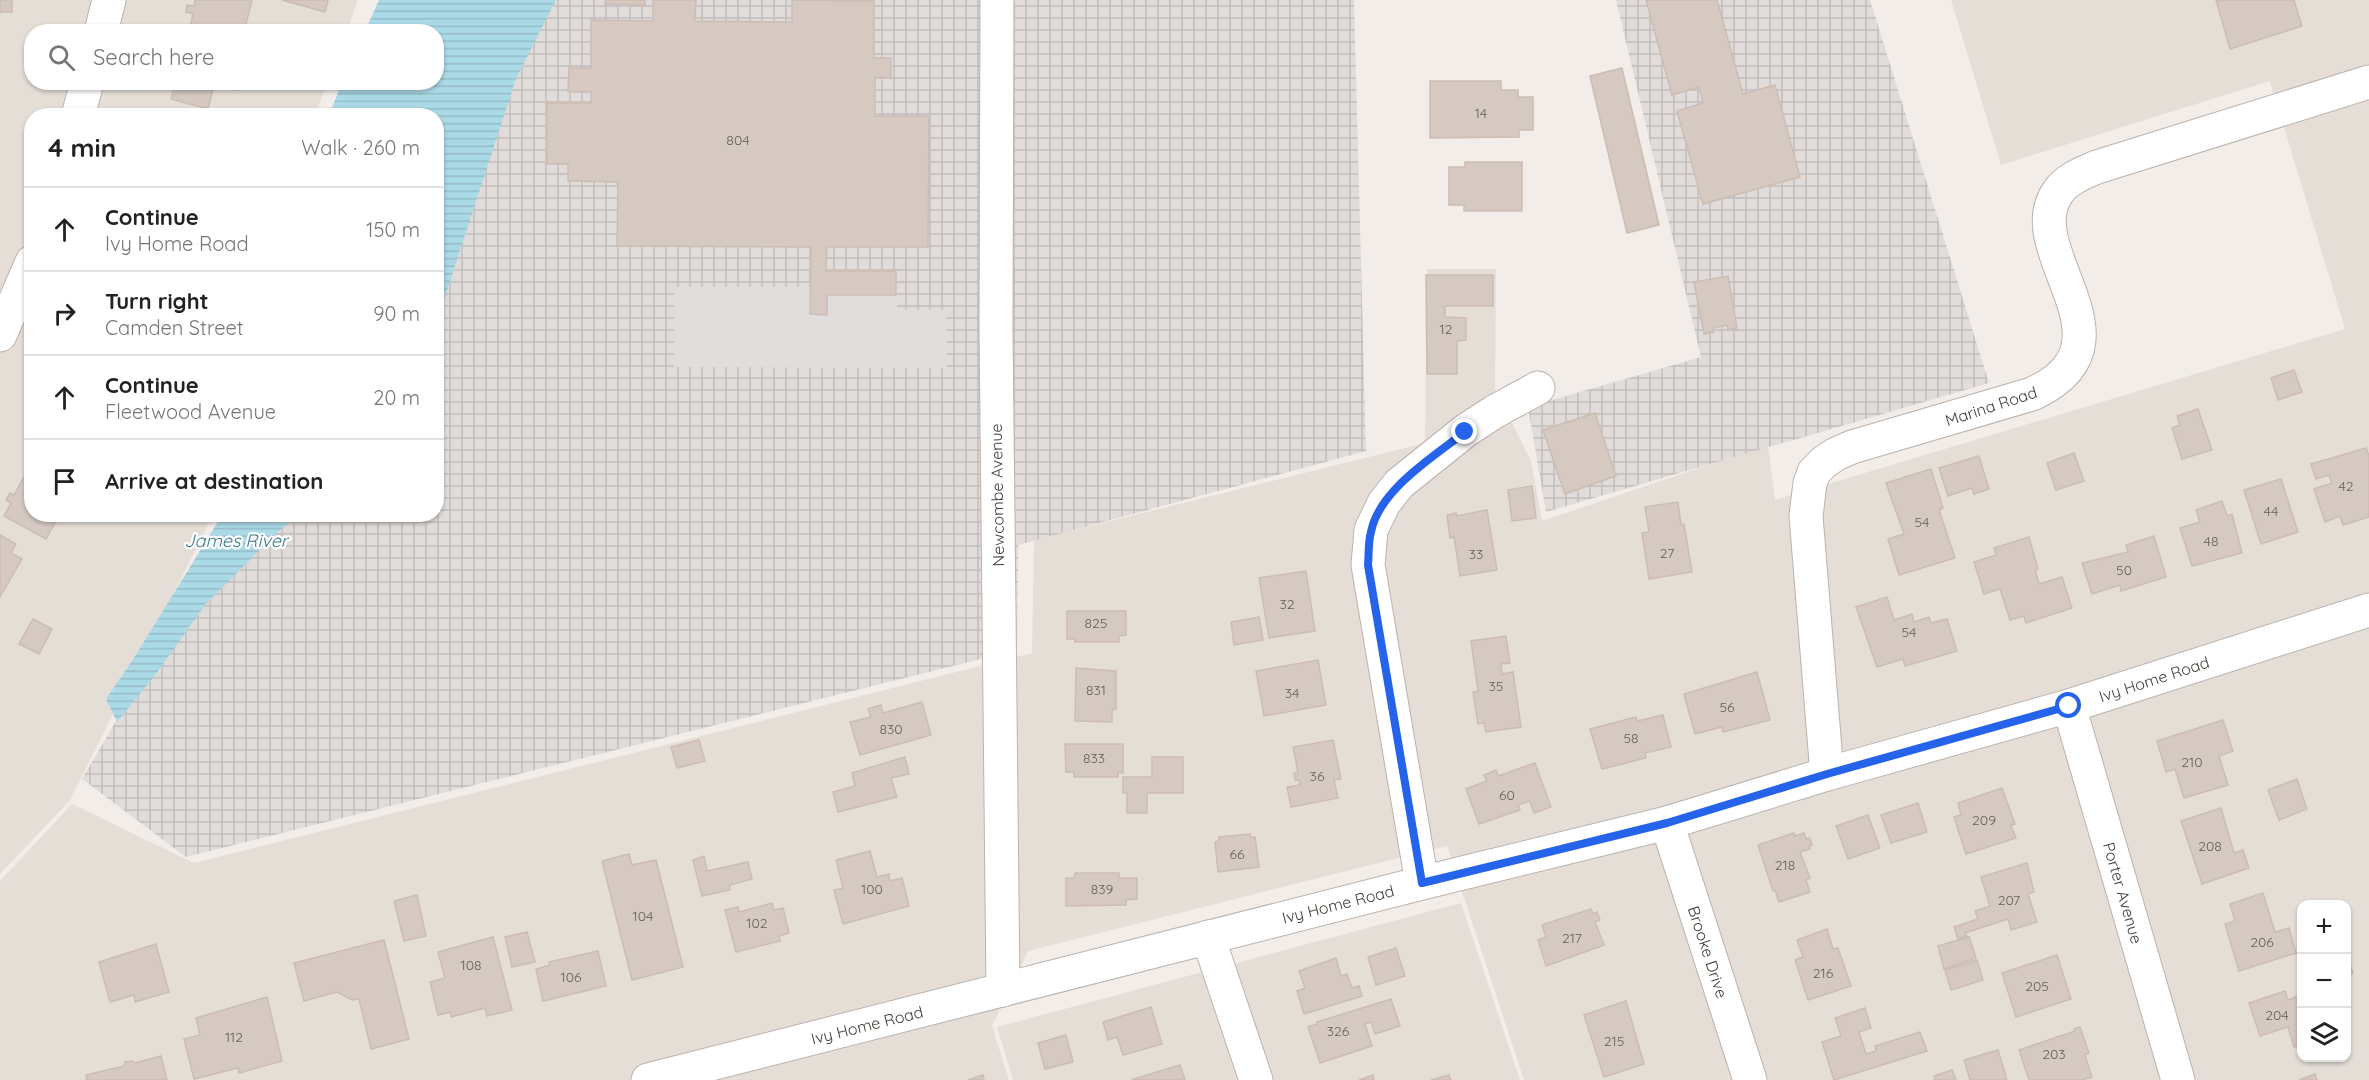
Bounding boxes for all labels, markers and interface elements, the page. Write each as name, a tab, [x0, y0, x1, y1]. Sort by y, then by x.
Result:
search box	[24, 24, 444, 90]
icon: search	[45, 41, 78, 74]
text: Search here	[93, 43, 214, 71]
house number: 14	[1475, 104, 1487, 122]
text: 4 min	[48, 131, 116, 164]
house number: 804	[726, 131, 750, 149]
text: Walk · 260 m	[301, 135, 420, 160]
text: Continue	[105, 203, 199, 231]
icon: ahead	[48, 213, 81, 246]
text: 150 m	[366, 217, 420, 242]
text: Ivy Home Road	[105, 231, 249, 256]
text: Turn right	[105, 287, 209, 315]
icon: right	[48, 297, 81, 330]
text: 90 m	[373, 301, 420, 326]
text: Camden Street	[105, 315, 244, 340]
house number: 12	[1440, 320, 1453, 338]
text: Continue	[105, 371, 199, 399]
icon: ahead	[48, 381, 81, 414]
street label: Marina Road	[1942, 382, 2040, 430]
text: 20 m	[373, 385, 420, 410]
text: Fleetwood Avenue	[105, 399, 276, 424]
route end	[1451, 418, 1477, 444]
street label: Newcombe Avenue	[986, 423, 1008, 567]
icon: arrive	[48, 465, 81, 498]
text: Arrive at destination	[105, 467, 323, 495]
house number: 42	[2338, 477, 2354, 495]
house number: 44	[2264, 502, 2278, 520]
house number: 54	[1914, 513, 1930, 531]
water label: James River	[184, 529, 290, 552]
house number: 48	[2204, 532, 2218, 550]
house number: 27	[1660, 544, 1674, 562]
house number: 33	[1469, 545, 1483, 563]
house number: 50	[2116, 561, 2132, 579]
house number: 32	[1279, 595, 1295, 613]
house number: 825	[1085, 614, 1107, 632]
house number: 54	[1901, 623, 1917, 641]
street label: Ivy Home Road	[2096, 652, 2212, 706]
house number: 35	[1489, 677, 1503, 695]
house number: 831	[1086, 681, 1106, 699]
house number: 34	[1285, 684, 1299, 702]
route start	[2055, 692, 2081, 718]
house number: 56	[1719, 698, 1735, 716]
house number: 830	[879, 720, 903, 738]
house number: 58	[1623, 729, 1639, 747]
house number: 833	[1083, 749, 1105, 767]
house number: 210	[2181, 753, 2203, 771]
house number: 36	[1310, 767, 1325, 785]
house number: 60	[1499, 786, 1515, 804]
house number: 209	[1972, 811, 1996, 829]
house number: 208	[2198, 837, 2222, 855]
street label: Porter Avenue	[2099, 840, 2147, 946]
house number: 66	[1229, 845, 1245, 863]
house number: 218	[1775, 856, 1795, 874]
house number: 100	[861, 880, 883, 898]
house number: 839	[1091, 880, 1114, 898]
street label: Ivy Home Road	[1280, 880, 1396, 928]
house number: 207	[1998, 891, 2020, 909]
map controls	[2297, 900, 2351, 1062]
button: +	[2297, 900, 2351, 954]
street label: Brooke Drive	[1684, 903, 1732, 1001]
house number: 104	[633, 907, 653, 925]
house number: 102	[746, 914, 768, 932]
house number: 217	[1562, 929, 1582, 947]
house number: 206	[2250, 933, 2274, 951]
button: −	[2297, 954, 2351, 1008]
house number: 108	[460, 956, 482, 974]
house number: 216	[1813, 964, 1834, 982]
house number: 106	[560, 968, 582, 986]
house number: 205	[2025, 977, 2049, 995]
street label: Ivy Home Road	[809, 1001, 925, 1049]
house number: 204	[2265, 1006, 2289, 1024]
button: layers	[2297, 1008, 2351, 1062]
house number: 326	[1327, 1022, 1350, 1040]
house number: 112	[225, 1028, 243, 1046]
house number: 215	[1604, 1032, 1624, 1050]
house number: 203	[2042, 1045, 2066, 1063]

